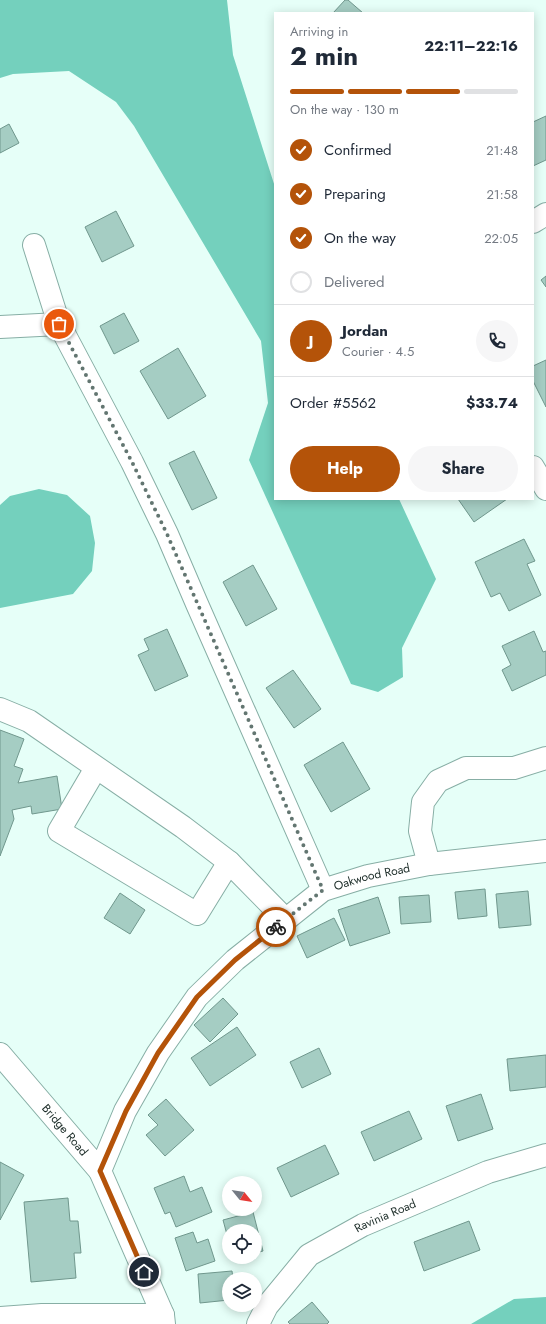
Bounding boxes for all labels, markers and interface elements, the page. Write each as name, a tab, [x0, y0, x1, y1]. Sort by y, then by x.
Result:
text: Arriving in	[290, 22, 348, 41]
text: 22:11–22:16	[424, 35, 518, 57]
text: 2 min	[290, 37, 358, 75]
text: On the way · 130 m	[290, 100, 399, 119]
icon: check	[290, 139, 312, 161]
text: Confirmed	[324, 139, 392, 161]
text: 21:48	[486, 141, 518, 160]
icon: check	[290, 183, 312, 205]
text: Preparing	[324, 183, 386, 205]
text: 21:58	[486, 185, 518, 204]
icon: check	[290, 227, 312, 249]
text: On the way	[324, 227, 396, 249]
text: 22:05	[484, 229, 518, 248]
text: Delivered	[324, 271, 385, 293]
pin	[42, 307, 76, 341]
icon: bag	[48, 313, 70, 335]
text: Jordan	[342, 320, 388, 342]
button: phone	[476, 320, 518, 362]
text: J	[309, 330, 313, 352]
text: Courier · 4.5	[342, 342, 414, 361]
text: Order #5562	[290, 392, 376, 414]
text: $33.74	[466, 392, 518, 414]
button: Help	[290, 446, 400, 492]
button: Share	[408, 446, 518, 492]
street label: Oakwood Road	[331, 859, 412, 895]
courier	[256, 907, 296, 947]
icon: bike	[265, 916, 287, 938]
street label: Bridge Road	[38, 1100, 92, 1160]
north arrow	[222, 1176, 262, 1216]
map controls	[222, 1176, 262, 1312]
street label: Ravinia Road	[351, 1195, 419, 1237]
button: locate	[222, 1224, 262, 1264]
pin	[127, 1255, 161, 1289]
icon: home	[133, 1261, 155, 1283]
button: layers	[222, 1272, 262, 1312]

